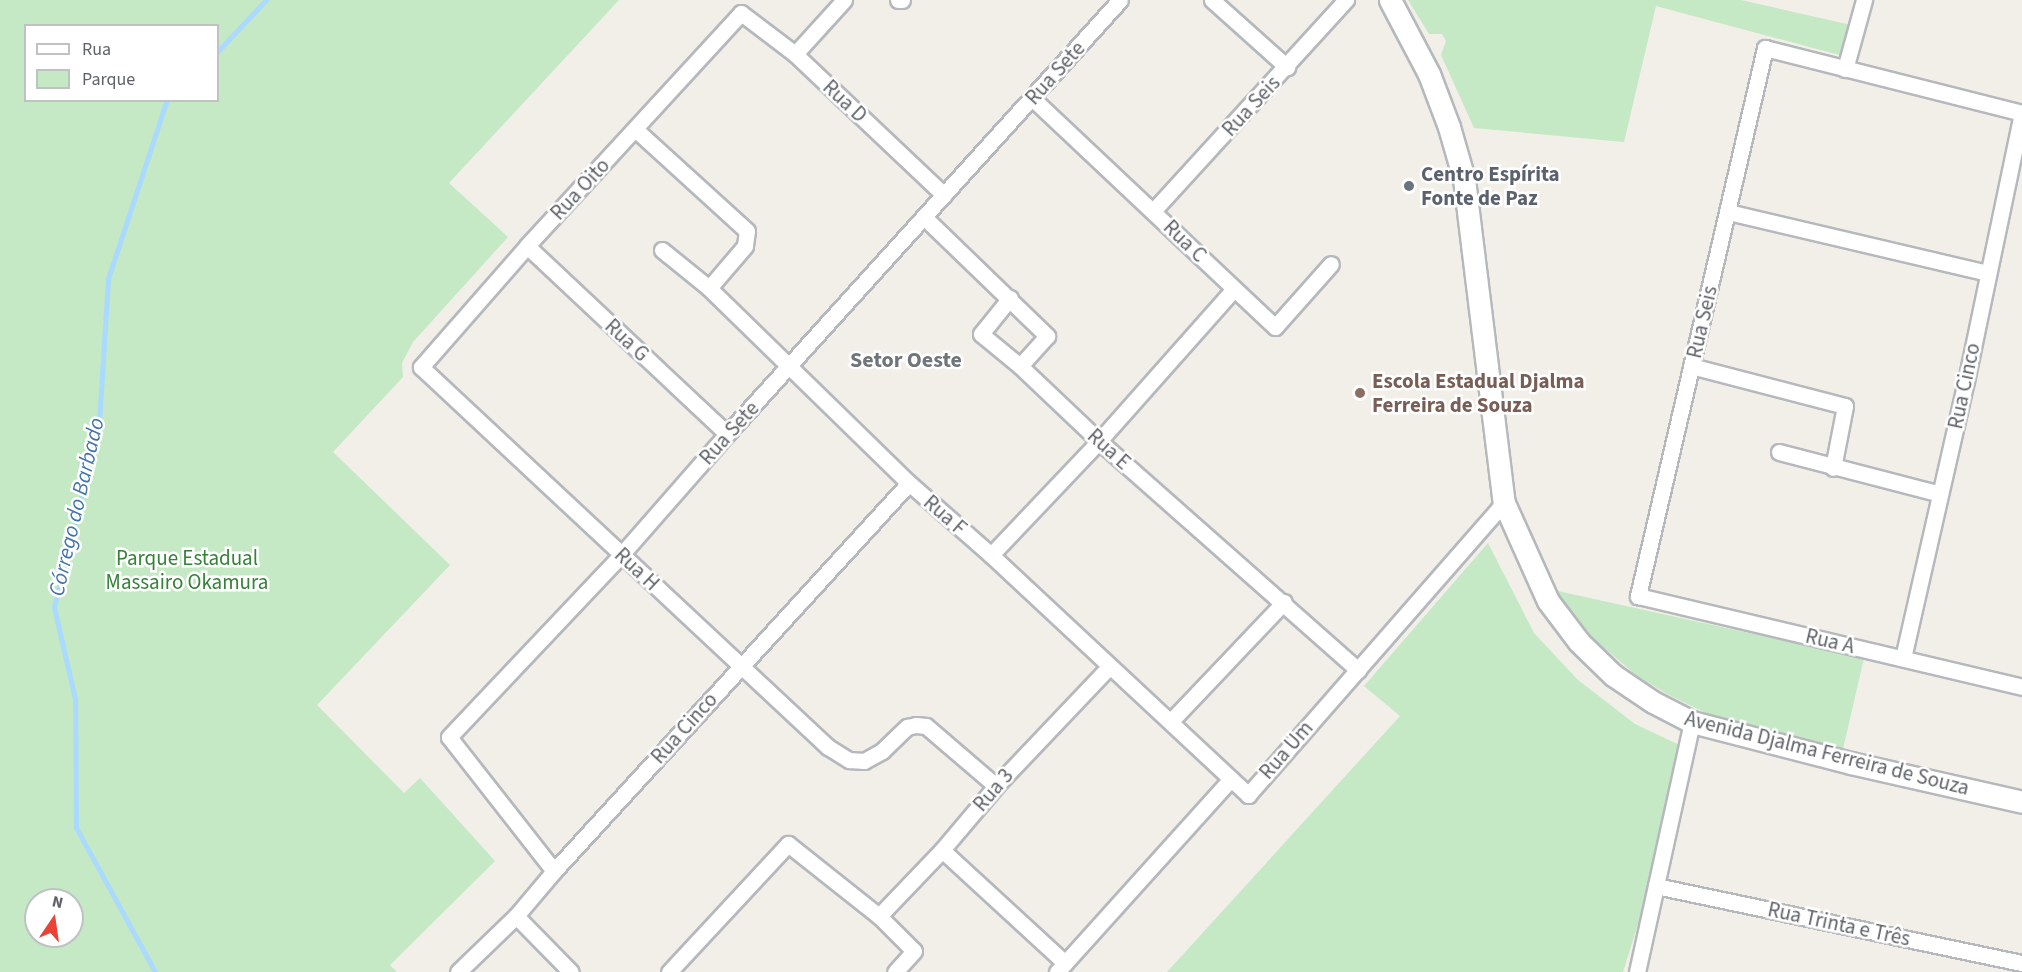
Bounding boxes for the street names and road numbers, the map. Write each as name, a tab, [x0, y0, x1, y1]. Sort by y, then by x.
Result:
street label: Rua Sete	[1020, 36, 1090, 110]
street label: Rua Seis	[1217, 70, 1285, 142]
street label: Rua D	[818, 74, 872, 128]
street label: Rua Oito	[545, 153, 615, 225]
street label: Rua C	[1158, 215, 1212, 267]
street label: Rua Seis	[1681, 283, 1723, 361]
street label: Rua G	[600, 313, 654, 367]
street label: Rua Cinco	[1943, 341, 1985, 431]
street label: Rua Sete	[694, 396, 764, 470]
street label: Rua E	[1082, 423, 1136, 475]
street label: Rua F	[918, 490, 972, 540]
street label: Rua H	[609, 542, 665, 596]
street label: Rua A	[1803, 623, 1857, 659]
street label: Rua Cinco	[645, 687, 723, 769]
street label: Avenida Djalma Ferreira de Souza	[1682, 705, 1972, 801]
street label: Rua Um	[1254, 716, 1318, 784]
street label: Rua 3	[968, 763, 1018, 817]
street label: Rua Trinta e Três	[1765, 897, 1913, 951]

